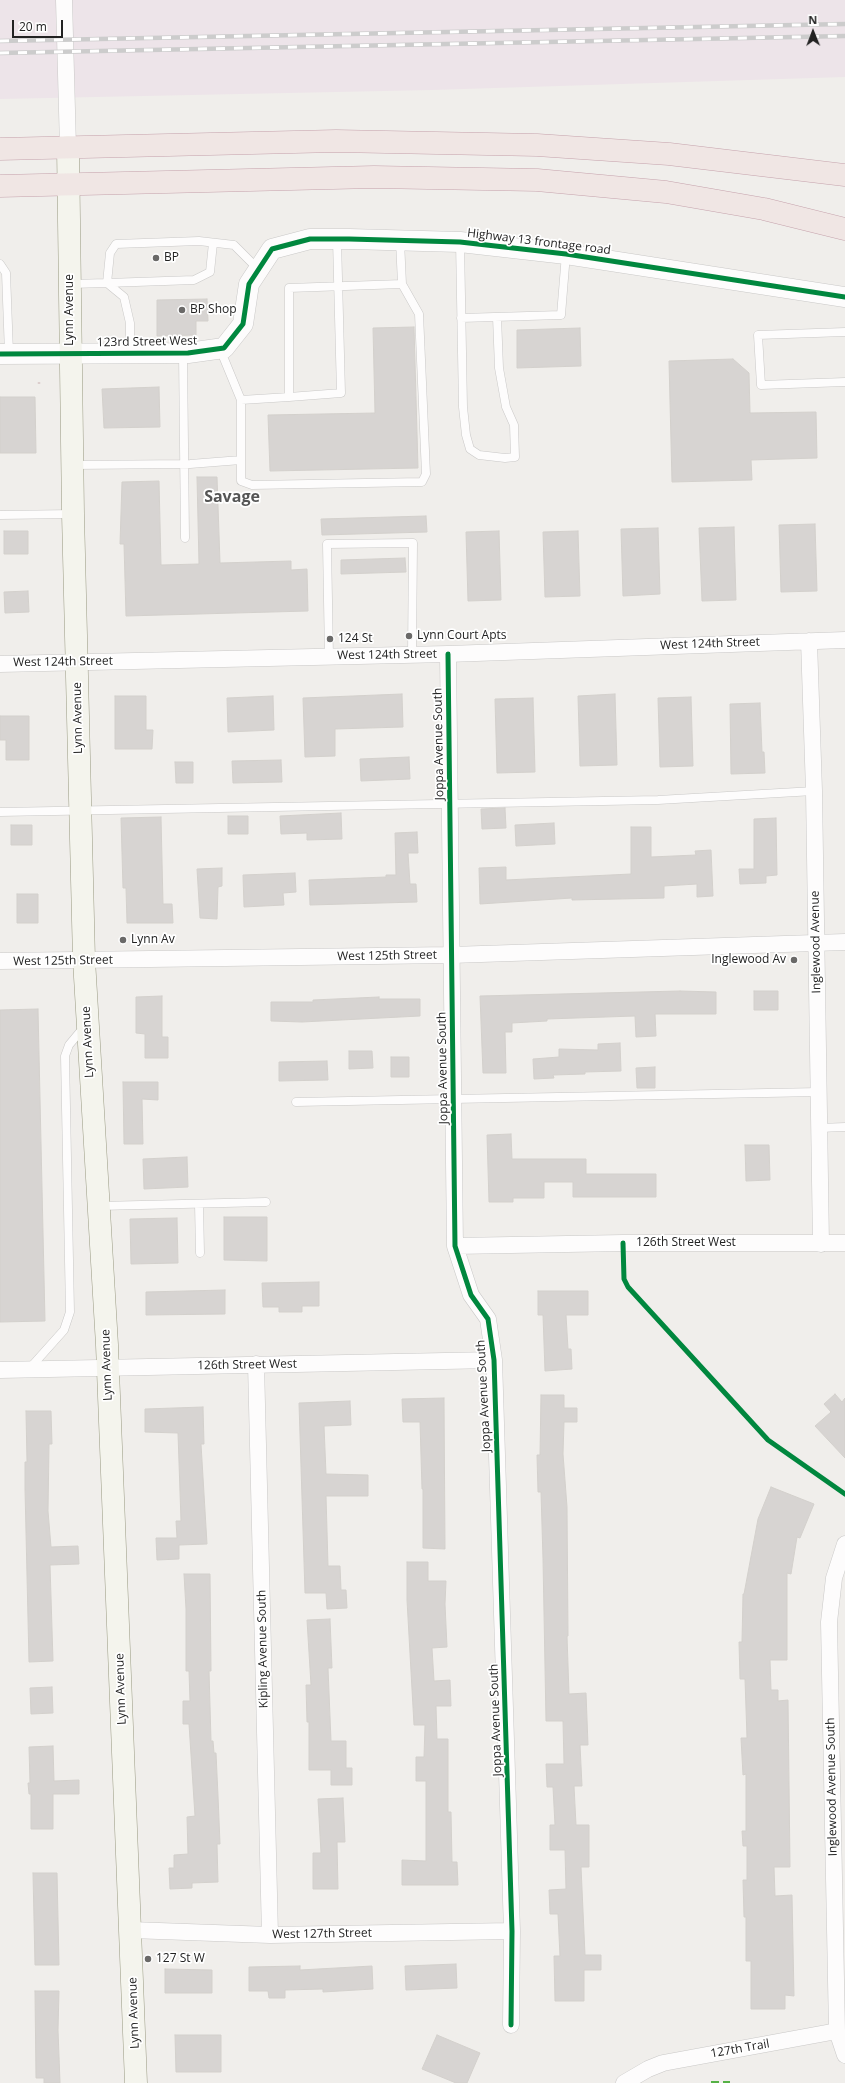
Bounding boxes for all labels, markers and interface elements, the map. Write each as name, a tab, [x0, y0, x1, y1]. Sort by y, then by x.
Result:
scale bar	[14, 12, 65, 38]
north arrow	[793, 12, 833, 52]
text: N	[808, 12, 817, 27]
text: 20 m	[19, 18, 47, 35]
street label: Highway 13 frontage road	[466, 226, 612, 258]
place label: BP	[164, 251, 179, 265]
marker: BP	[151, 253, 161, 263]
street label: Lynn Avenue	[63, 274, 77, 346]
place label: BP Shop	[190, 303, 237, 317]
marker: BP Shop	[177, 305, 187, 315]
street label: 123rd Street West	[97, 334, 197, 350]
district label: Savage	[204, 487, 260, 507]
place label: Lynn Court Apts	[417, 629, 506, 643]
marker: Lynn Court Apts	[404, 631, 414, 641]
place label: 124 St	[338, 632, 373, 646]
marker: 124 St	[325, 634, 335, 644]
street label: West 124th Street	[660, 635, 760, 653]
street label: West 124th Street	[337, 647, 437, 663]
street label: West 124th Street	[13, 654, 113, 670]
street label: Lynn Avenue	[70, 682, 86, 754]
street label: Joppa Avenue South	[431, 688, 447, 800]
street label: Inglewood Avenue	[808, 890, 824, 994]
place label: Lynn Av	[131, 933, 175, 947]
marker: Lynn Av	[118, 935, 128, 945]
street label: West 125th Street	[337, 948, 437, 964]
street label: West 125th Street	[13, 953, 113, 969]
place label: Inglewood Av	[711, 953, 786, 967]
marker: Inglewood Av	[789, 955, 799, 965]
street label: Lynn Avenue	[79, 1006, 97, 1078]
street label: Joppa Avenue South	[435, 1012, 451, 1124]
street label: 126th Street West	[636, 1236, 736, 1250]
street label: Lynn Avenue	[99, 1329, 115, 1401]
street label: Joppa Avenue South	[474, 1339, 494, 1453]
street label: 126th Street West	[197, 1357, 297, 1373]
street label: Kipling Avenue South	[255, 1590, 271, 1708]
street label: Lynn Avenue	[113, 1653, 129, 1725]
street label: Joppa Avenue South	[487, 1663, 505, 1777]
street label: Inglewood Avenue South	[824, 1717, 840, 1857]
street label: West 127th Street	[272, 1926, 372, 1942]
place label: 127 St W	[156, 1952, 205, 1966]
marker: 127 St W	[143, 1954, 153, 1964]
street label: Lynn Avenue	[126, 1977, 142, 2049]
street label: 127th Trail	[709, 2037, 771, 2061]

